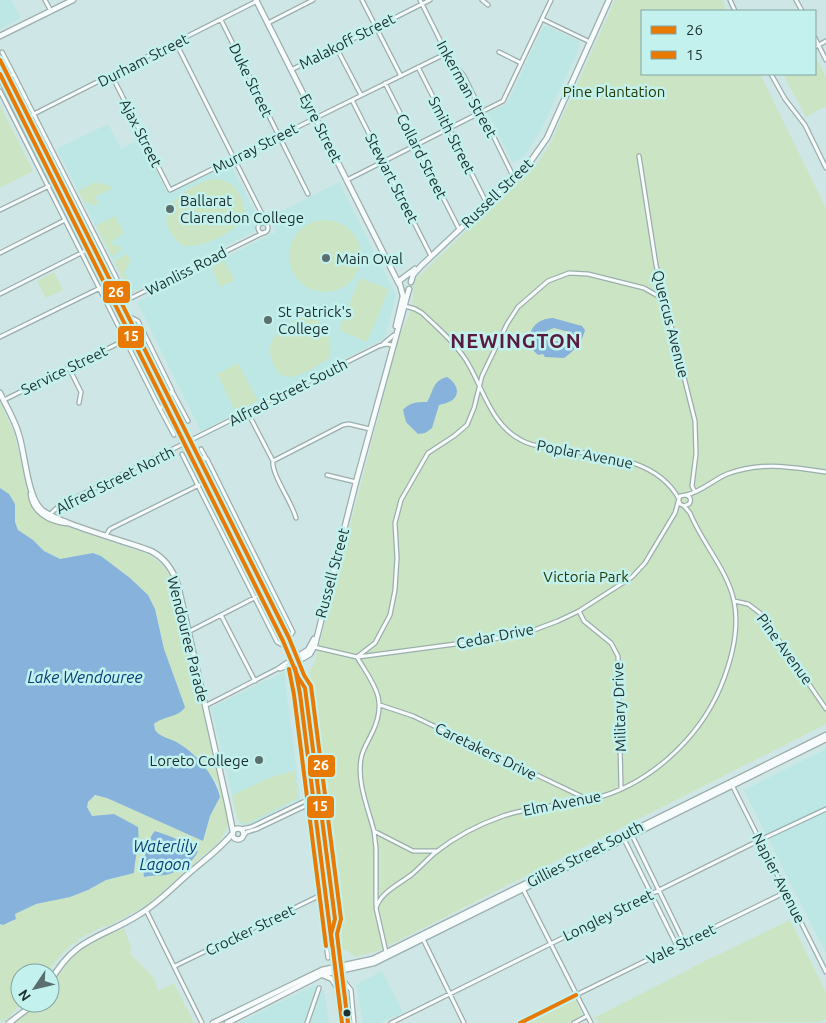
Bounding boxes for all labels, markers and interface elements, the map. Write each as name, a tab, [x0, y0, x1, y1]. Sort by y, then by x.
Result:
street label: Malakoff Street	[296, 9, 398, 72]
legend	[641, 10, 816, 75]
text: 26	[686, 21, 703, 38]
street label: Durham Street	[95, 30, 191, 90]
street label: Inkerman Street	[433, 38, 501, 141]
street label: Duke Street	[226, 40, 276, 120]
text: 15	[686, 46, 703, 63]
park label: Pine Plantation	[563, 83, 665, 100]
street label: Eyre Street	[296, 91, 346, 165]
street label: Smith Street	[425, 94, 479, 176]
street label: Ajax Street	[117, 96, 165, 170]
street label: Collard Street	[393, 111, 451, 202]
street label: Murray Street	[210, 119, 300, 177]
street label: Stewart Street	[362, 130, 422, 226]
street label: Russell Street	[458, 155, 536, 231]
place label: Ballarat Clarendon College	[180, 192, 304, 226]
marker: Ballarat Clarendon College	[164, 203, 176, 215]
street label: Wanliss Road	[143, 243, 229, 299]
place label: Main Oval	[336, 250, 403, 267]
marker: Main Oval	[320, 252, 332, 264]
street label: Quercus Avenue	[649, 268, 693, 380]
line badge: 26	[102, 280, 131, 304]
text: 26	[108, 284, 124, 300]
place label: St Patrick's College	[278, 303, 352, 337]
marker: St Patrick's College	[262, 314, 274, 326]
line badge: 15	[117, 325, 145, 349]
text: 15	[123, 328, 139, 344]
district label: NEWINGTON	[450, 329, 582, 352]
street label: Service Street	[18, 342, 110, 398]
street label: Alfred Street South	[226, 355, 350, 429]
street label: Poplar Avenue	[535, 436, 635, 472]
street label: Alfred Street North	[53, 443, 177, 517]
street label: Russell Street	[312, 526, 352, 620]
park label: Victoria Park	[543, 568, 629, 585]
street label: Wendouree Parade	[164, 574, 212, 704]
street label: Pine Avenue	[754, 610, 816, 688]
street label: Cedar Drive	[455, 620, 535, 652]
street label: Military Drive	[609, 662, 629, 752]
water label: Lake Wendouree	[28, 668, 142, 686]
street label: Caretakers Drive	[432, 719, 540, 783]
place label: Loreto College	[150, 752, 249, 769]
marker: Loreto College	[253, 754, 265, 766]
line badge: 26	[307, 754, 336, 778]
text: 26	[313, 757, 329, 773]
street label: Elm Avenue	[521, 787, 603, 819]
line badge: 15	[306, 795, 335, 819]
text: 15	[312, 798, 328, 814]
street label: Gillies Street South	[524, 817, 646, 891]
street label: Napier Avenue	[749, 830, 809, 926]
water label: Waterlily Lagoon	[133, 837, 197, 873]
street label: Longley Street	[560, 886, 656, 944]
street label: Crocker Street	[203, 901, 298, 959]
street label: Vale Street	[644, 920, 718, 968]
north arrow	[10, 963, 60, 1013]
text: N	[15, 987, 34, 1004]
unlabelled marker	[342, 1008, 352, 1018]

